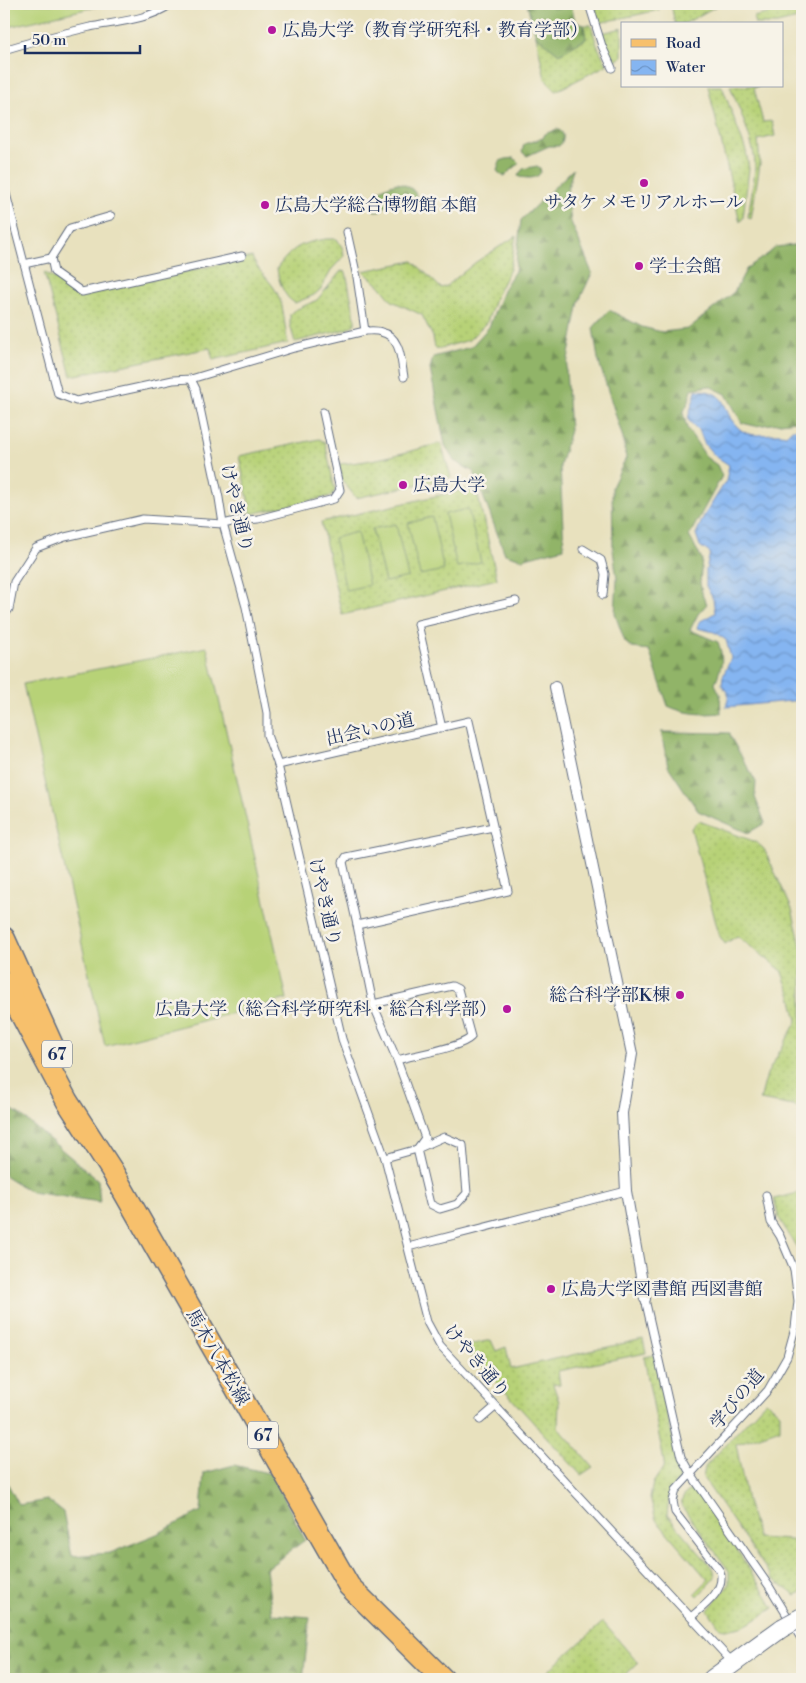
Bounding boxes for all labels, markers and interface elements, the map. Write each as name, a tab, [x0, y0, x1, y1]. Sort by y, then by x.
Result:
place label: 広島大学（教育学研究科・教育学部）	[282, 19, 588, 42]
scale bar	[25, 22, 140, 54]
legend	[621, 22, 784, 88]
marker: 広島大学（教育学研究科・教育学部）	[266, 24, 278, 36]
text: 50 m	[32, 31, 66, 50]
text: Road	[666, 34, 701, 53]
text: Water	[665, 58, 706, 77]
marker: サタケ メモリアルホール	[638, 177, 650, 189]
place label: サタケ メモリアルホール	[544, 191, 744, 214]
place label: 広島大学総合博物館 本館	[275, 194, 477, 217]
marker: 広島大学総合博物館 本館	[259, 199, 271, 211]
place label: 学士会館	[649, 255, 721, 278]
marker: 学士会館	[633, 260, 645, 272]
street label: けやき通り	[215, 462, 258, 555]
place label: 広島大学	[413, 474, 485, 497]
marker: 広島大学	[397, 479, 409, 491]
street label: 出会いの道	[324, 708, 417, 751]
street label: けやき通り	[303, 856, 346, 949]
place label: 総合科学部K棟	[549, 984, 670, 1007]
marker: 総合科学部K棟	[674, 989, 686, 1001]
place label: 広島大学（総合科学研究科・総合科学部）	[155, 998, 497, 1021]
marker: 広島大学（総合科学研究科・総合科学部）	[501, 1003, 513, 1015]
road number: 67	[42, 1040, 72, 1068]
place label: 広島大学図書館 西図書館	[561, 1278, 763, 1301]
marker: 広島大学図書館 西図書館	[545, 1283, 557, 1295]
street label: 馬木八本松線	[181, 1305, 255, 1410]
street label: けやき通り	[439, 1319, 514, 1403]
street label: 学びの道	[705, 1364, 769, 1434]
road number: 67	[248, 1422, 278, 1448]

